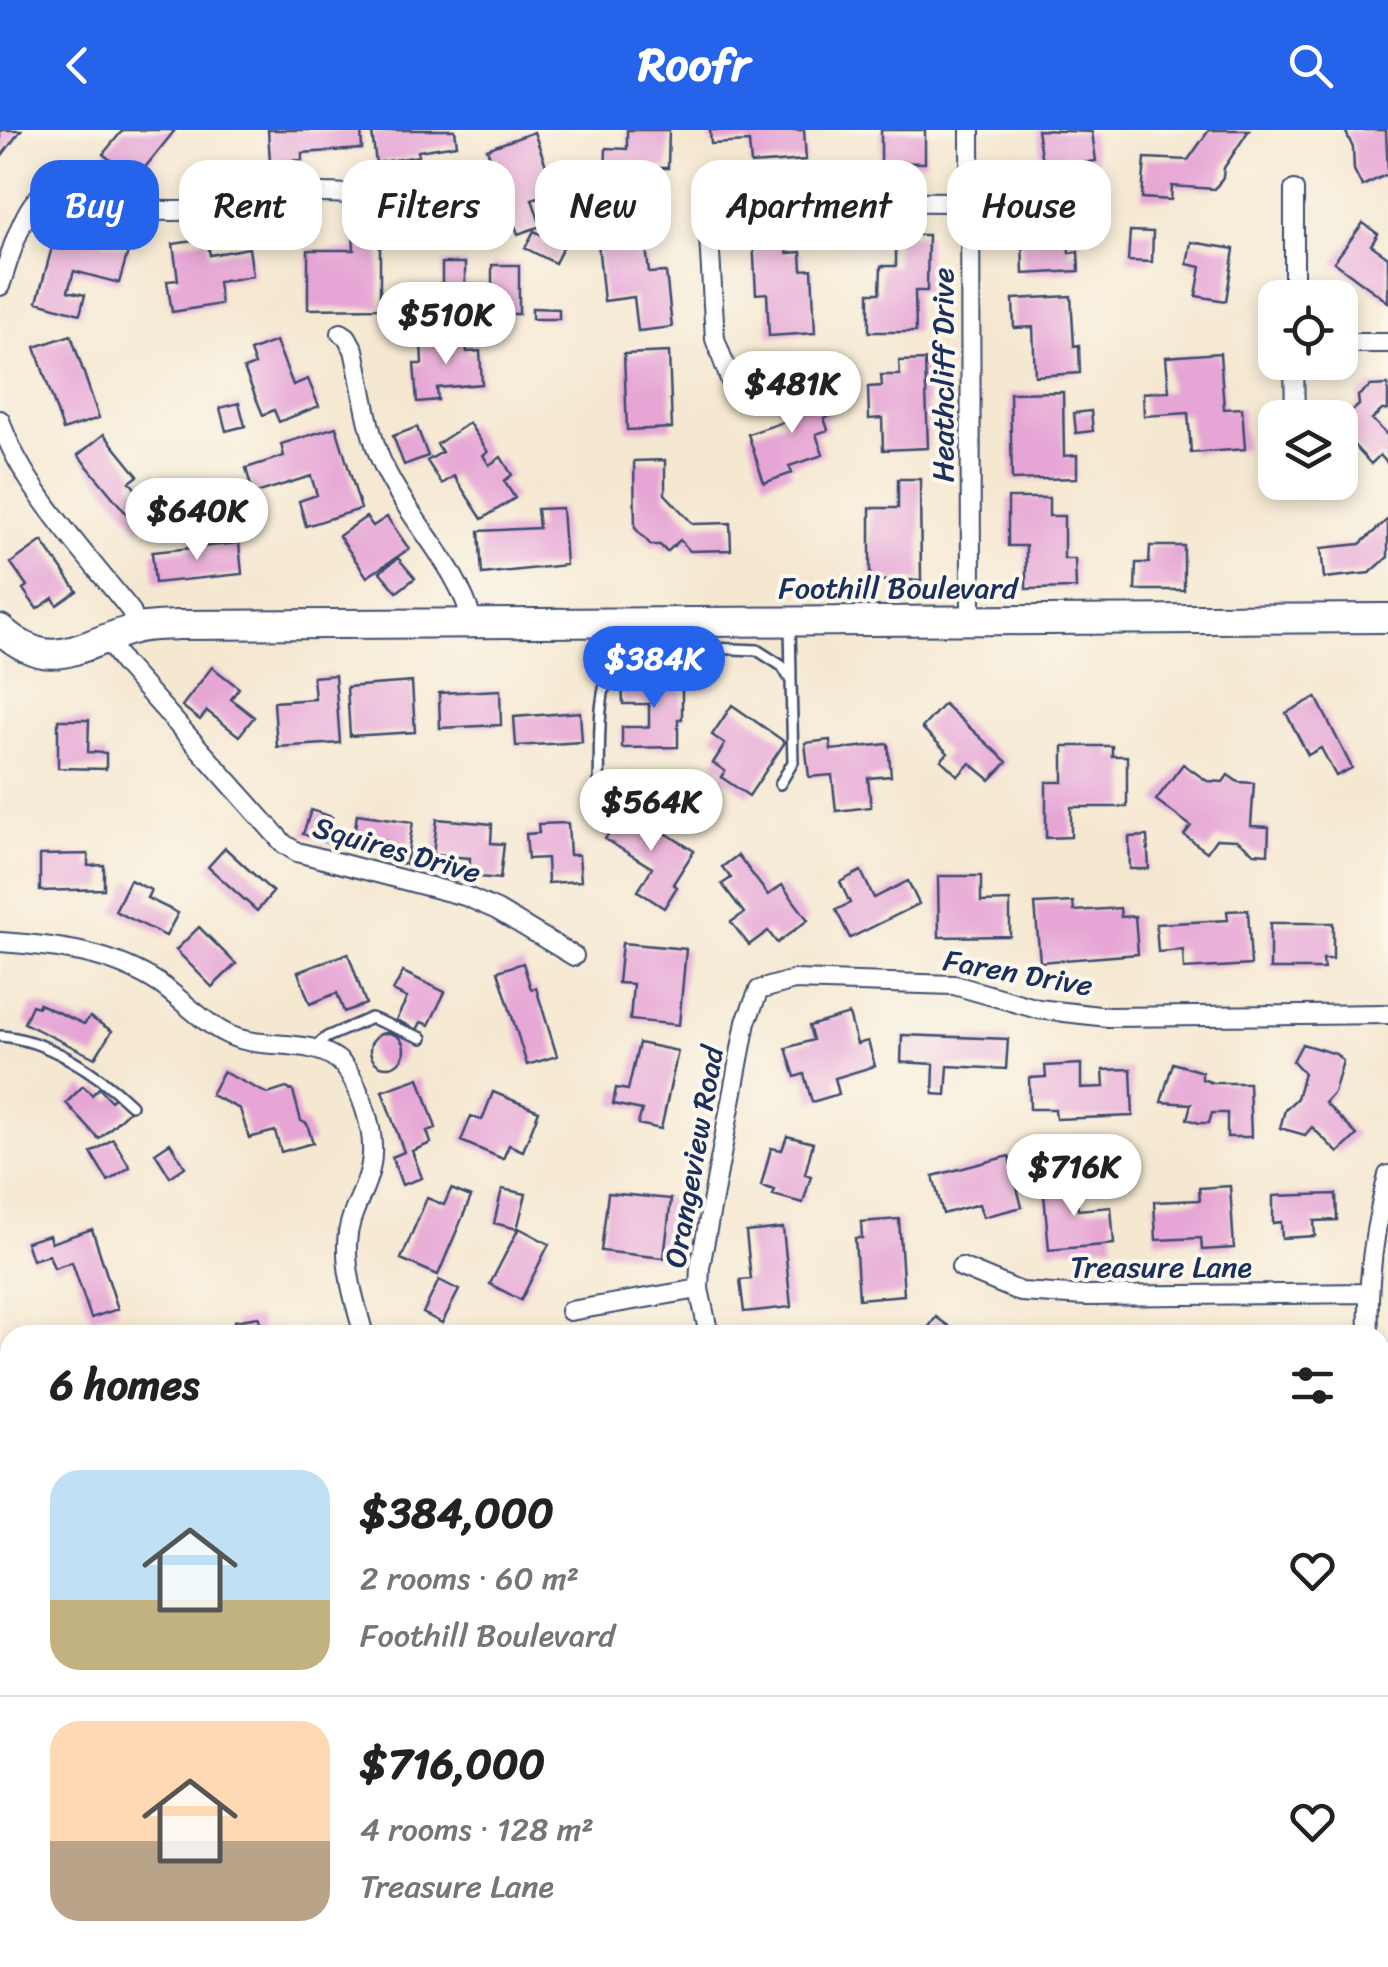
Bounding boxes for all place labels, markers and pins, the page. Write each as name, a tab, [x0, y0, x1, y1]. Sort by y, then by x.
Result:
pin: $510K	[376, 282, 516, 367]
pin: $481K	[722, 351, 862, 436]
pin: $640K	[127, 478, 267, 563]
pin: $384K	[584, 626, 724, 711]
pin: $564K	[581, 769, 721, 854]
pin: $716K	[1004, 1134, 1144, 1219]

